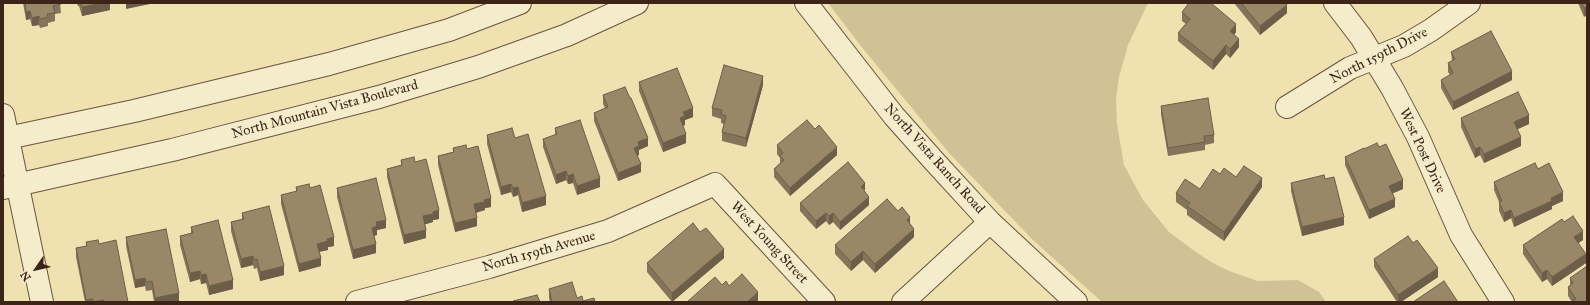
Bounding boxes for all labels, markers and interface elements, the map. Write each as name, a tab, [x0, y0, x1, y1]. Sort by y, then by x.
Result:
street label: North 159th Drive	[1327, 24, 1431, 88]
street label: North Mountain Vista Boulevard	[230, 77, 420, 143]
street label: North Vista Ranch Road	[880, 101, 988, 217]
street label: West Post Drive	[1395, 106, 1449, 196]
street label: West Young Street	[727, 198, 811, 288]
street label: North 159th Avenue	[480, 228, 598, 276]
north arrow	[16, 249, 56, 289]
text: N	[18, 268, 34, 283]

